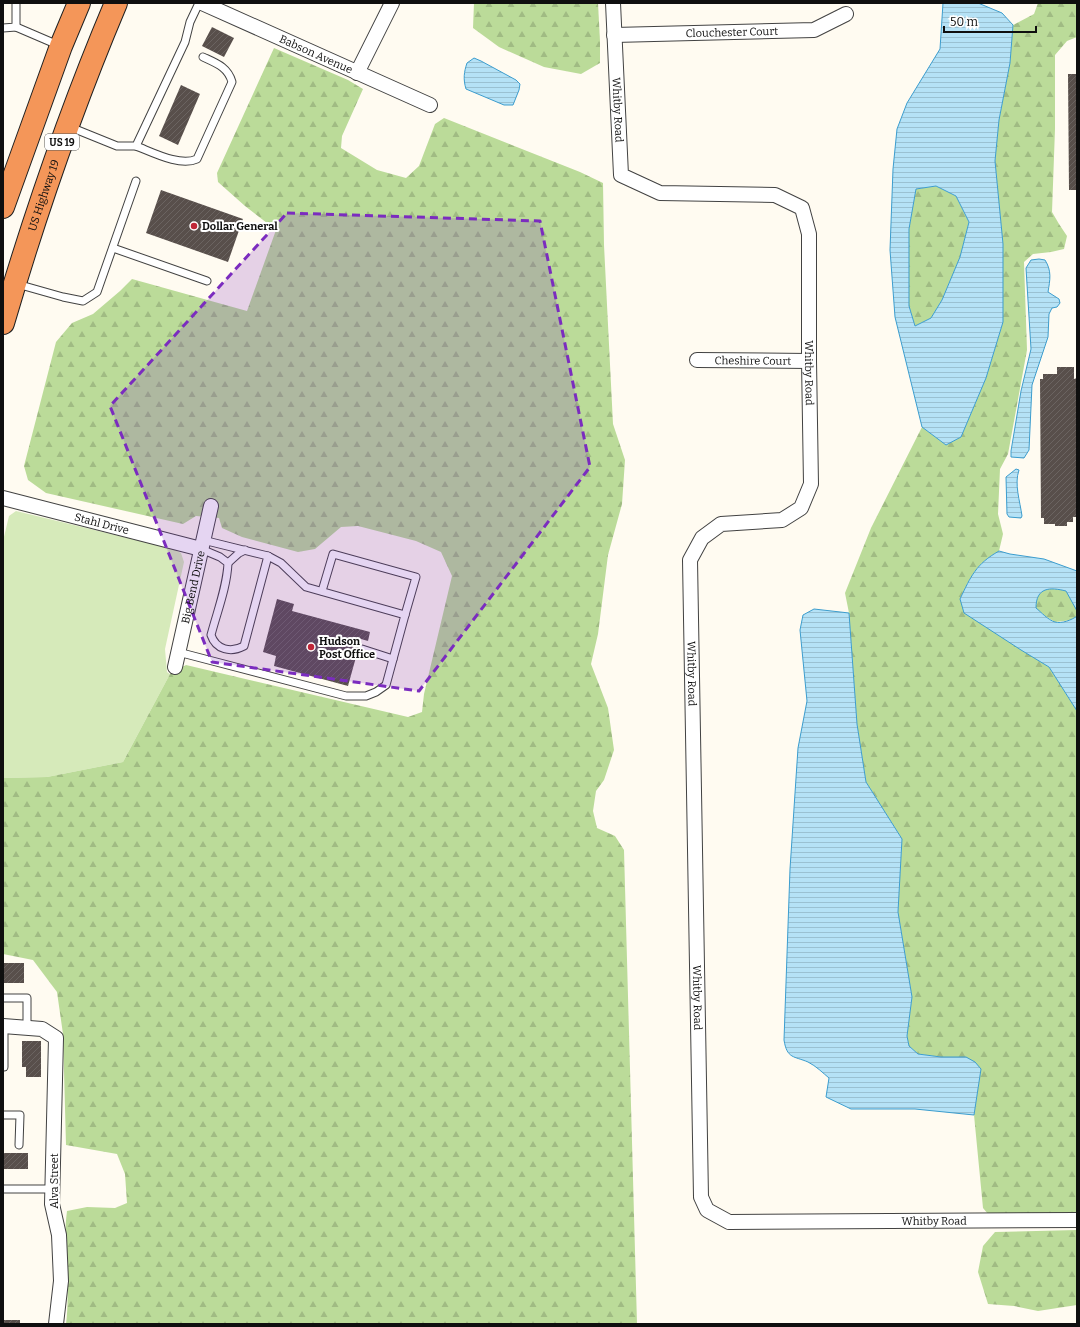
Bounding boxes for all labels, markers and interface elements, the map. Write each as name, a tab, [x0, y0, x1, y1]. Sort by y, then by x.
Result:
scale bar	[944, 8, 1036, 34]
text: 50 m	[950, 15, 979, 29]
street label: Clouchester Court	[686, 25, 778, 40]
street label: Babson Avenue	[277, 32, 354, 77]
street label: Whitby Road	[609, 77, 626, 143]
road number: US 19	[45, 134, 79, 150]
street label: US Highway 19	[26, 158, 62, 233]
place label: Dollar General	[202, 220, 278, 233]
marker: Dollar General	[189, 221, 199, 231]
street label: Whitby Road	[802, 340, 816, 406]
street label: Cheshire Court	[715, 354, 791, 368]
street label: Stahl Drive	[73, 511, 130, 537]
street label: Big Bend Drive	[179, 549, 208, 625]
place label: Hudson Post Office	[319, 635, 375, 661]
street label: Whitby Road	[684, 641, 699, 707]
marker: Hudson Post Office	[306, 642, 316, 652]
street label: Whitby Road	[690, 965, 704, 1031]
street label: Alva Street	[48, 1153, 61, 1209]
street label: Whitby Road	[902, 1215, 967, 1228]

